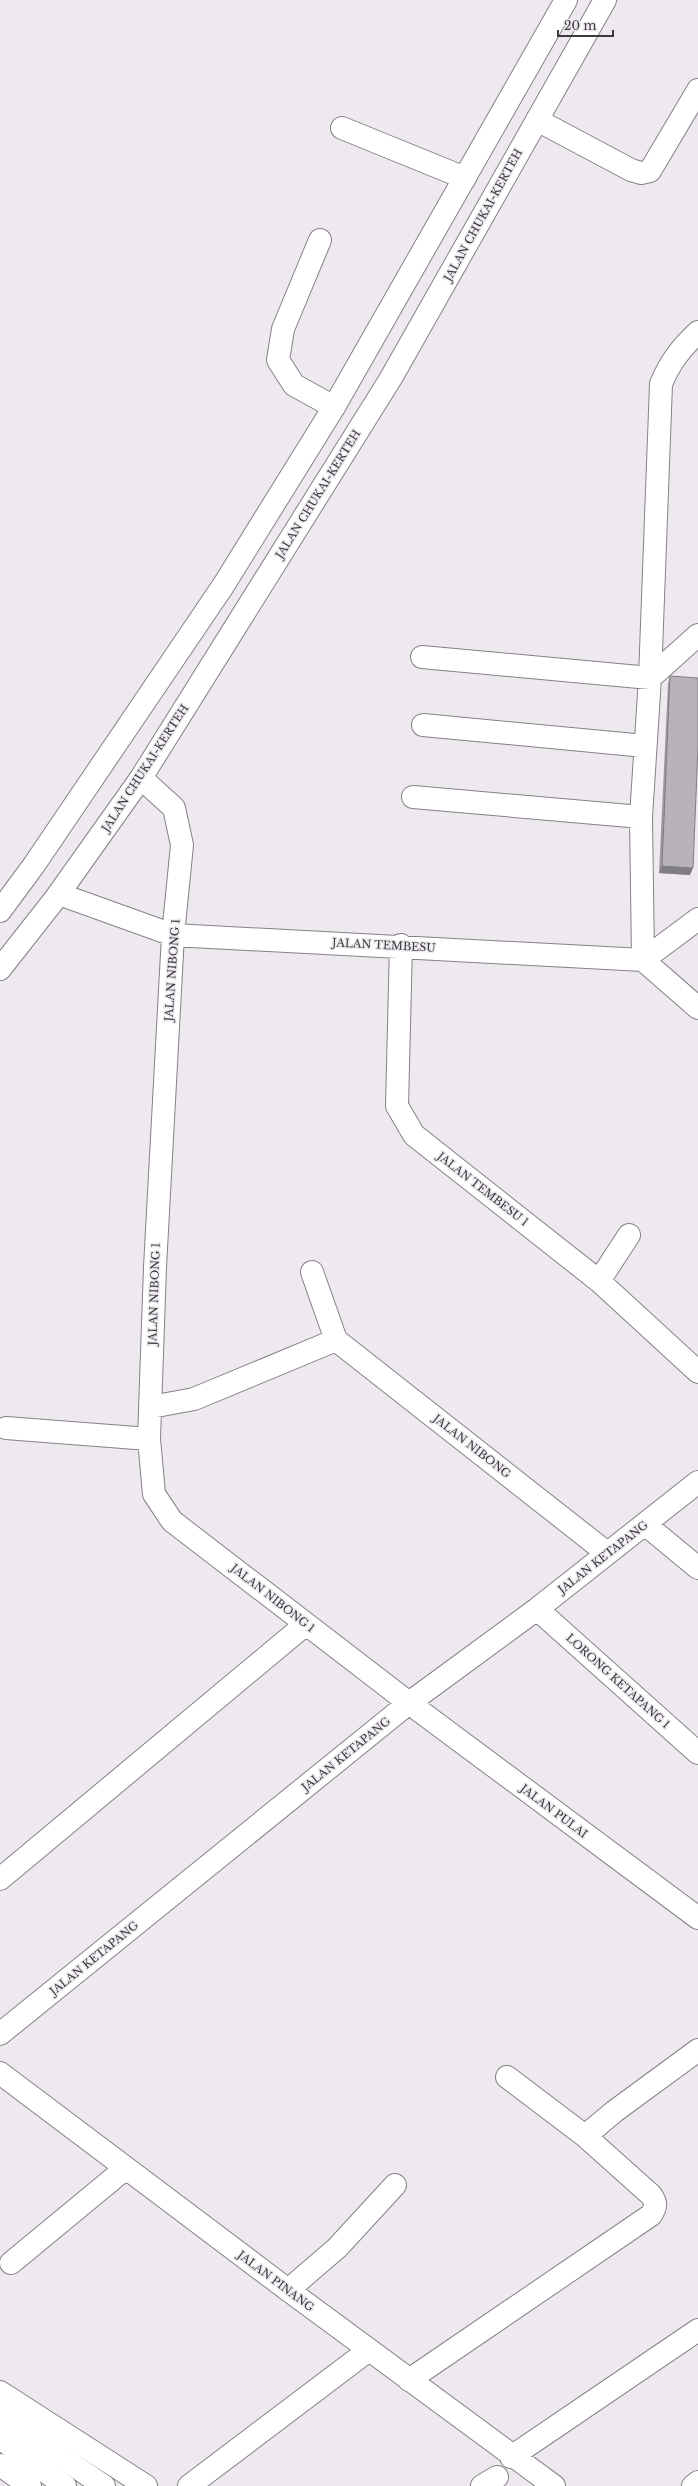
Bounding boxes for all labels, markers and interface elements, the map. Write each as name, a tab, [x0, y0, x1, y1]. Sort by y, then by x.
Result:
scale bar	[558, 12, 613, 38]
text: 20 m	[564, 18, 596, 33]
street label: JALAN CHUKAI-KERTEH	[440, 146, 525, 285]
street label: JALAN CHUKAI-KERTEH	[271, 427, 363, 563]
street label: JALAN CHUKAI-KERTEH	[97, 702, 191, 836]
street label: JALAN NIBONG 1	[161, 918, 183, 1024]
street label: JALAN TEMBESU	[330, 935, 437, 955]
street label: JALAN TEMBESU 1	[433, 1148, 531, 1229]
street label: JALAN NIBONG 1	[145, 1242, 163, 1348]
street label: JALAN NIBONG	[429, 1410, 514, 1481]
street label: JALAN KETAPANG	[554, 1517, 651, 1598]
street label: JALAN NIBONG 1	[227, 1560, 318, 1635]
street label: LORONG KETAPANG 1	[563, 1631, 673, 1731]
street label: JALAN KETAPANG	[297, 1714, 394, 1795]
street label: JALAN PULAI	[516, 1780, 591, 1841]
street label: JALAN KETAPANG	[45, 1918, 142, 1999]
street label: JALAN PINANG	[233, 2247, 317, 2315]

